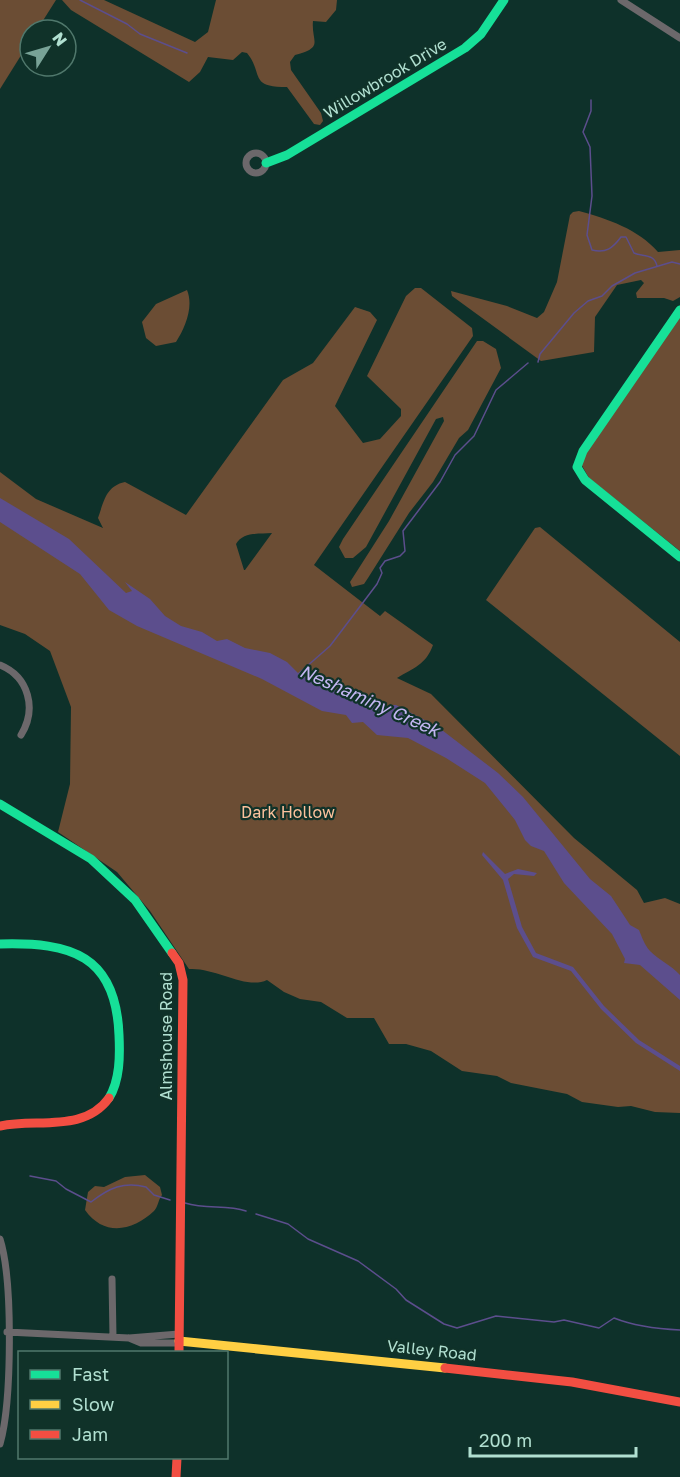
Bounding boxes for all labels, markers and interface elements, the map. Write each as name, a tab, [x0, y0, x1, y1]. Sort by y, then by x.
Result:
north arrow	[18, 18, 78, 78]
text: N	[48, 28, 72, 50]
street label: Willowbrook Drive	[320, 33, 450, 123]
water label: Neshaminy Creek	[297, 659, 445, 742]
park label: Dark Hollow	[241, 802, 335, 822]
street label: Almshouse Road	[156, 972, 176, 1100]
street label: Valley Road	[386, 1335, 478, 1365]
legend	[18, 1351, 228, 1459]
text: Fast	[72, 1363, 109, 1385]
text: Slow	[72, 1393, 115, 1415]
scale bar	[470, 1420, 636, 1458]
text: Jam	[72, 1423, 108, 1445]
text: 200 m	[479, 1429, 532, 1451]

